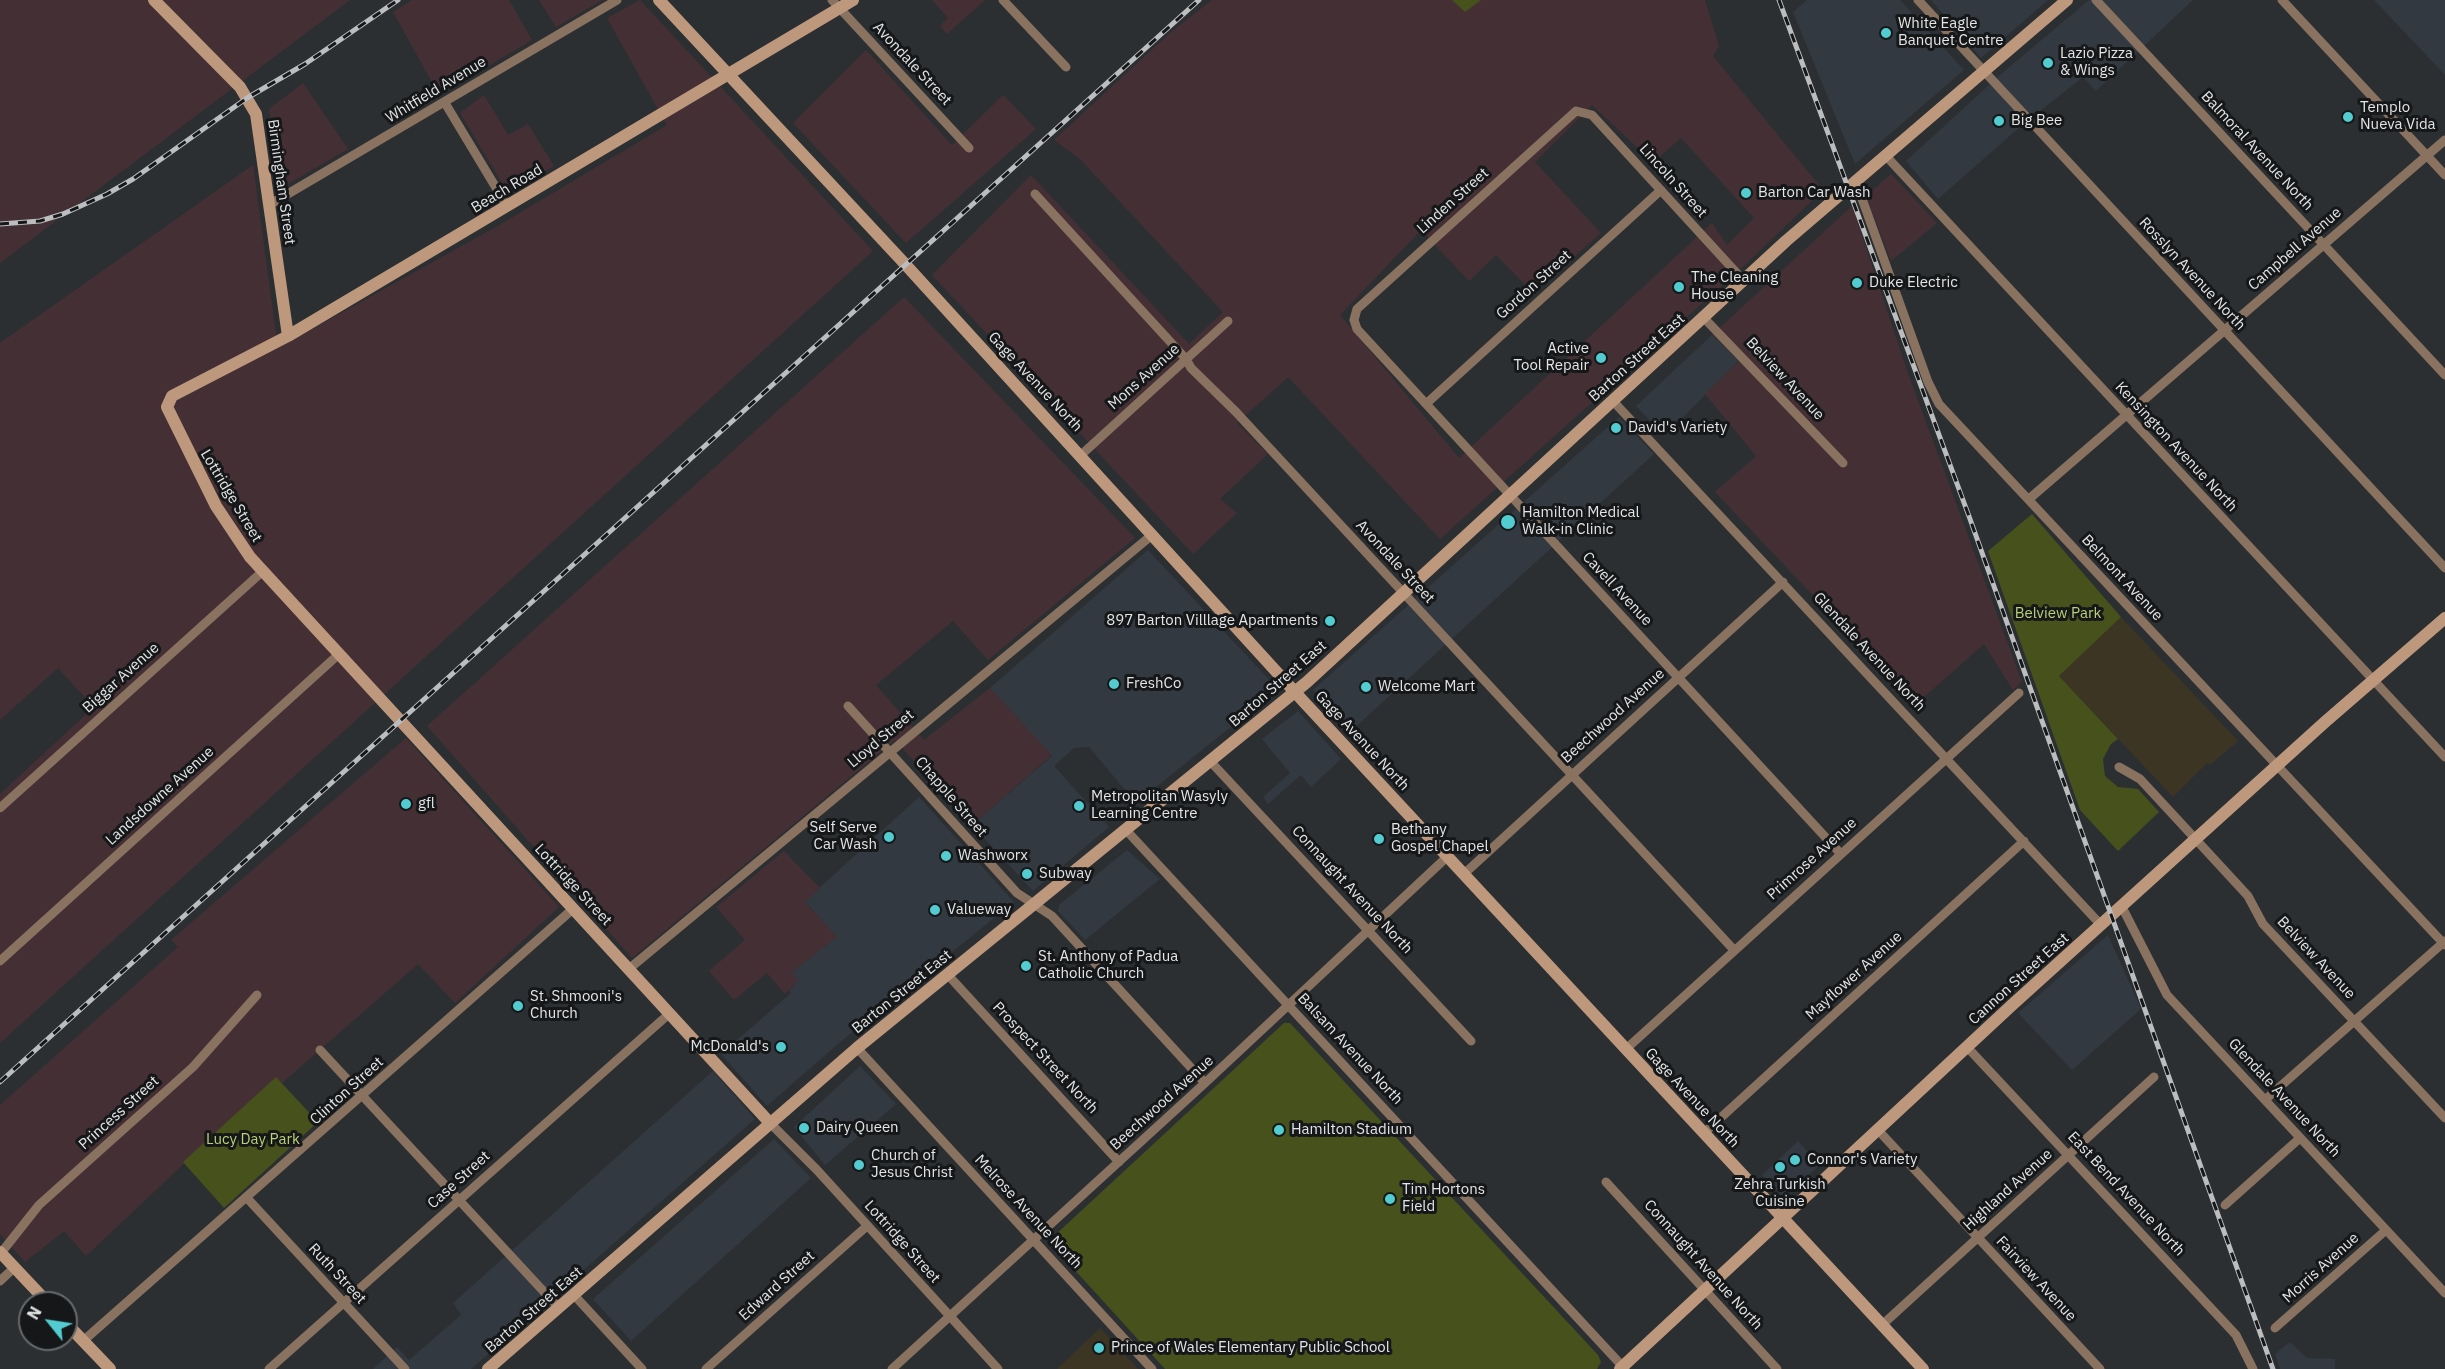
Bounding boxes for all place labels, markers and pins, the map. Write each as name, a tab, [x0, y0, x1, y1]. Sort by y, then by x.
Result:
place label: White Eagle Banquet Centre	[1898, 15, 2004, 50]
marker: White Eagle Banquet Centre	[1879, 26, 1893, 40]
place label: Lazio Pizza & Wings	[2060, 45, 2133, 80]
marker: Lazio Pizza & Wings	[2041, 56, 2055, 70]
place label: Templo Nueva Vida	[2360, 99, 2436, 134]
marker: Templo Nueva Vida	[2341, 110, 2355, 124]
place label: Big Bee	[2011, 112, 2062, 130]
marker: Big Bee	[1992, 114, 2006, 128]
place label: Barton Car Wash	[1758, 184, 1870, 202]
marker: Barton Car Wash	[1739, 186, 1753, 200]
place label: The Cleaning House	[1691, 269, 1778, 304]
place label: Duke Electric	[1869, 274, 1958, 292]
marker: Duke Electric	[1850, 276, 1864, 290]
marker: The Cleaning House	[1672, 280, 1686, 294]
place label: Active Tool Repair	[1513, 340, 1589, 375]
marker: Active Tool Repair	[1594, 351, 1608, 365]
place label: David's Variety	[1628, 419, 1727, 437]
marker: David's Variety	[1609, 421, 1623, 435]
place label: Hamilton Medical Walk-in Clinic	[1522, 504, 1640, 539]
marker: Hamilton Medical Walk-in Clinic	[1499, 513, 1517, 531]
place label: 897 Barton Villlage Apartments	[1106, 612, 1318, 630]
marker: 897 Barton Villlage Apartments	[1323, 614, 1337, 628]
place label: FreshCo	[1126, 675, 1181, 693]
marker: FreshCo	[1107, 677, 1121, 691]
place label: Welcome Mart	[1378, 678, 1475, 696]
marker: Welcome Mart	[1359, 680, 1373, 694]
place label: Metropolitan Wasyly Learning Centre	[1091, 788, 1228, 823]
place label: gfl	[418, 795, 435, 813]
marker: gfl	[399, 797, 413, 811]
marker: Metropolitan Wasyly Learning Centre	[1072, 799, 1086, 813]
place label: Self Serve Car Wash	[809, 819, 877, 854]
place label: Bethany Gospel Chapel	[1391, 821, 1489, 856]
marker: Self Serve Car Wash	[882, 830, 896, 844]
marker: Bethany Gospel Chapel	[1372, 832, 1386, 846]
place label: Washworx	[958, 847, 1028, 865]
marker: Washworx	[939, 849, 953, 863]
place label: Subway	[1039, 865, 1092, 883]
marker: Subway	[1020, 867, 1034, 881]
place label: Valueway	[947, 901, 1011, 919]
marker: Valueway	[928, 903, 942, 917]
place label: St. Anthony of Padua Catholic Church	[1038, 948, 1178, 983]
marker: St. Anthony of Padua Catholic Church	[1019, 959, 1033, 973]
place label: St. Shmooni's Church	[530, 988, 622, 1023]
marker: St. Shmooni's Church	[511, 999, 525, 1013]
place label: McDonald's	[691, 1038, 769, 1056]
marker: McDonald's	[774, 1040, 788, 1054]
place label: Dairy Queen	[816, 1119, 899, 1137]
marker: Dairy Queen	[797, 1121, 811, 1135]
place label: Hamilton Stadium	[1291, 1121, 1412, 1139]
marker: Hamilton Stadium	[1272, 1123, 1286, 1137]
place label: Church of Jesus Christ	[871, 1147, 953, 1182]
place label: Connor's Variety	[1807, 1151, 1918, 1169]
marker: Connor's Variety	[1788, 1153, 1802, 1167]
marker: Church of Jesus Christ	[852, 1158, 866, 1172]
marker: Zehra Turkish Cuisine	[1773, 1160, 1787, 1174]
place label: Zehra Turkish Cuisine	[1734, 1176, 1826, 1211]
place label: Tim Hortons Field	[1402, 1181, 1485, 1216]
marker: Tim Hortons Field	[1383, 1192, 1397, 1206]
place label: Prince of Wales Elementary Public School	[1111, 1339, 1390, 1357]
marker: Prince of Wales Elementary Public School	[1092, 1341, 1106, 1355]

